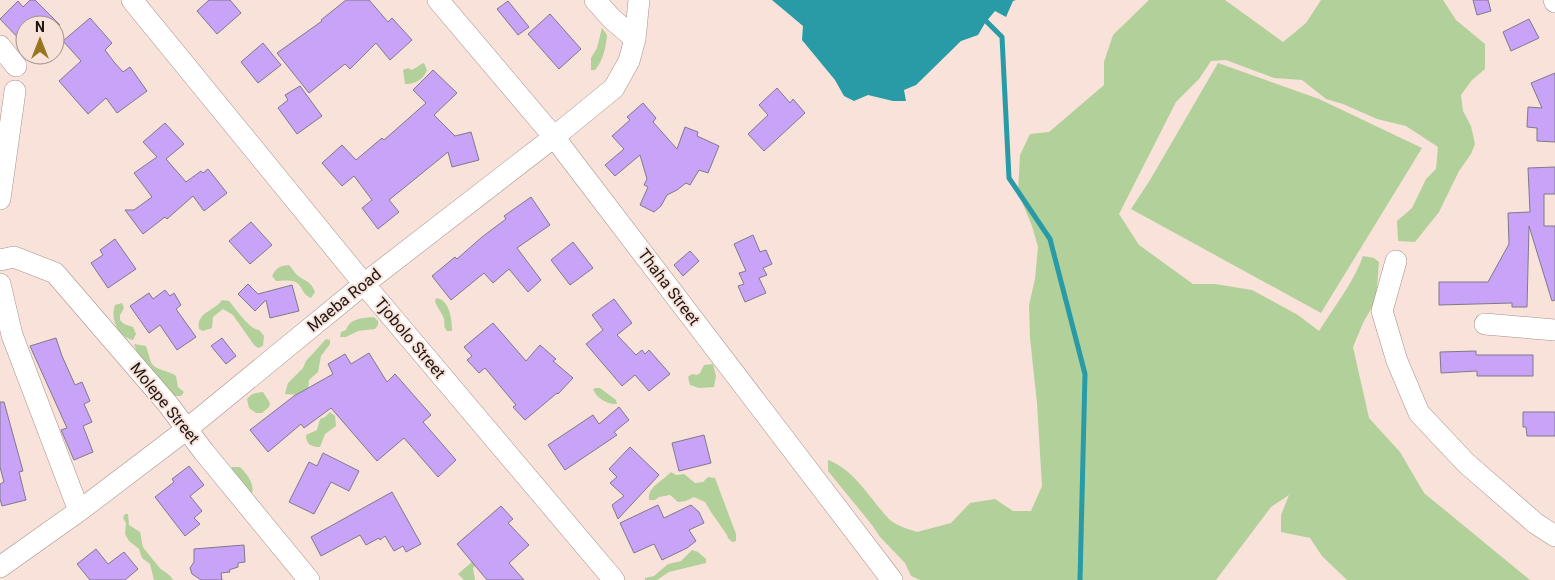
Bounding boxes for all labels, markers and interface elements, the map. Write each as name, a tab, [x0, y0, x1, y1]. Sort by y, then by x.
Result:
north arrow	[15, 15, 65, 65]
text: N	[35, 19, 45, 35]
street label: Thaha Street	[634, 245, 704, 329]
street label: Maeba Road	[303, 264, 385, 336]
street label: Tjobolo Street	[371, 294, 449, 382]
street label: Molepe Street	[126, 359, 204, 447]

